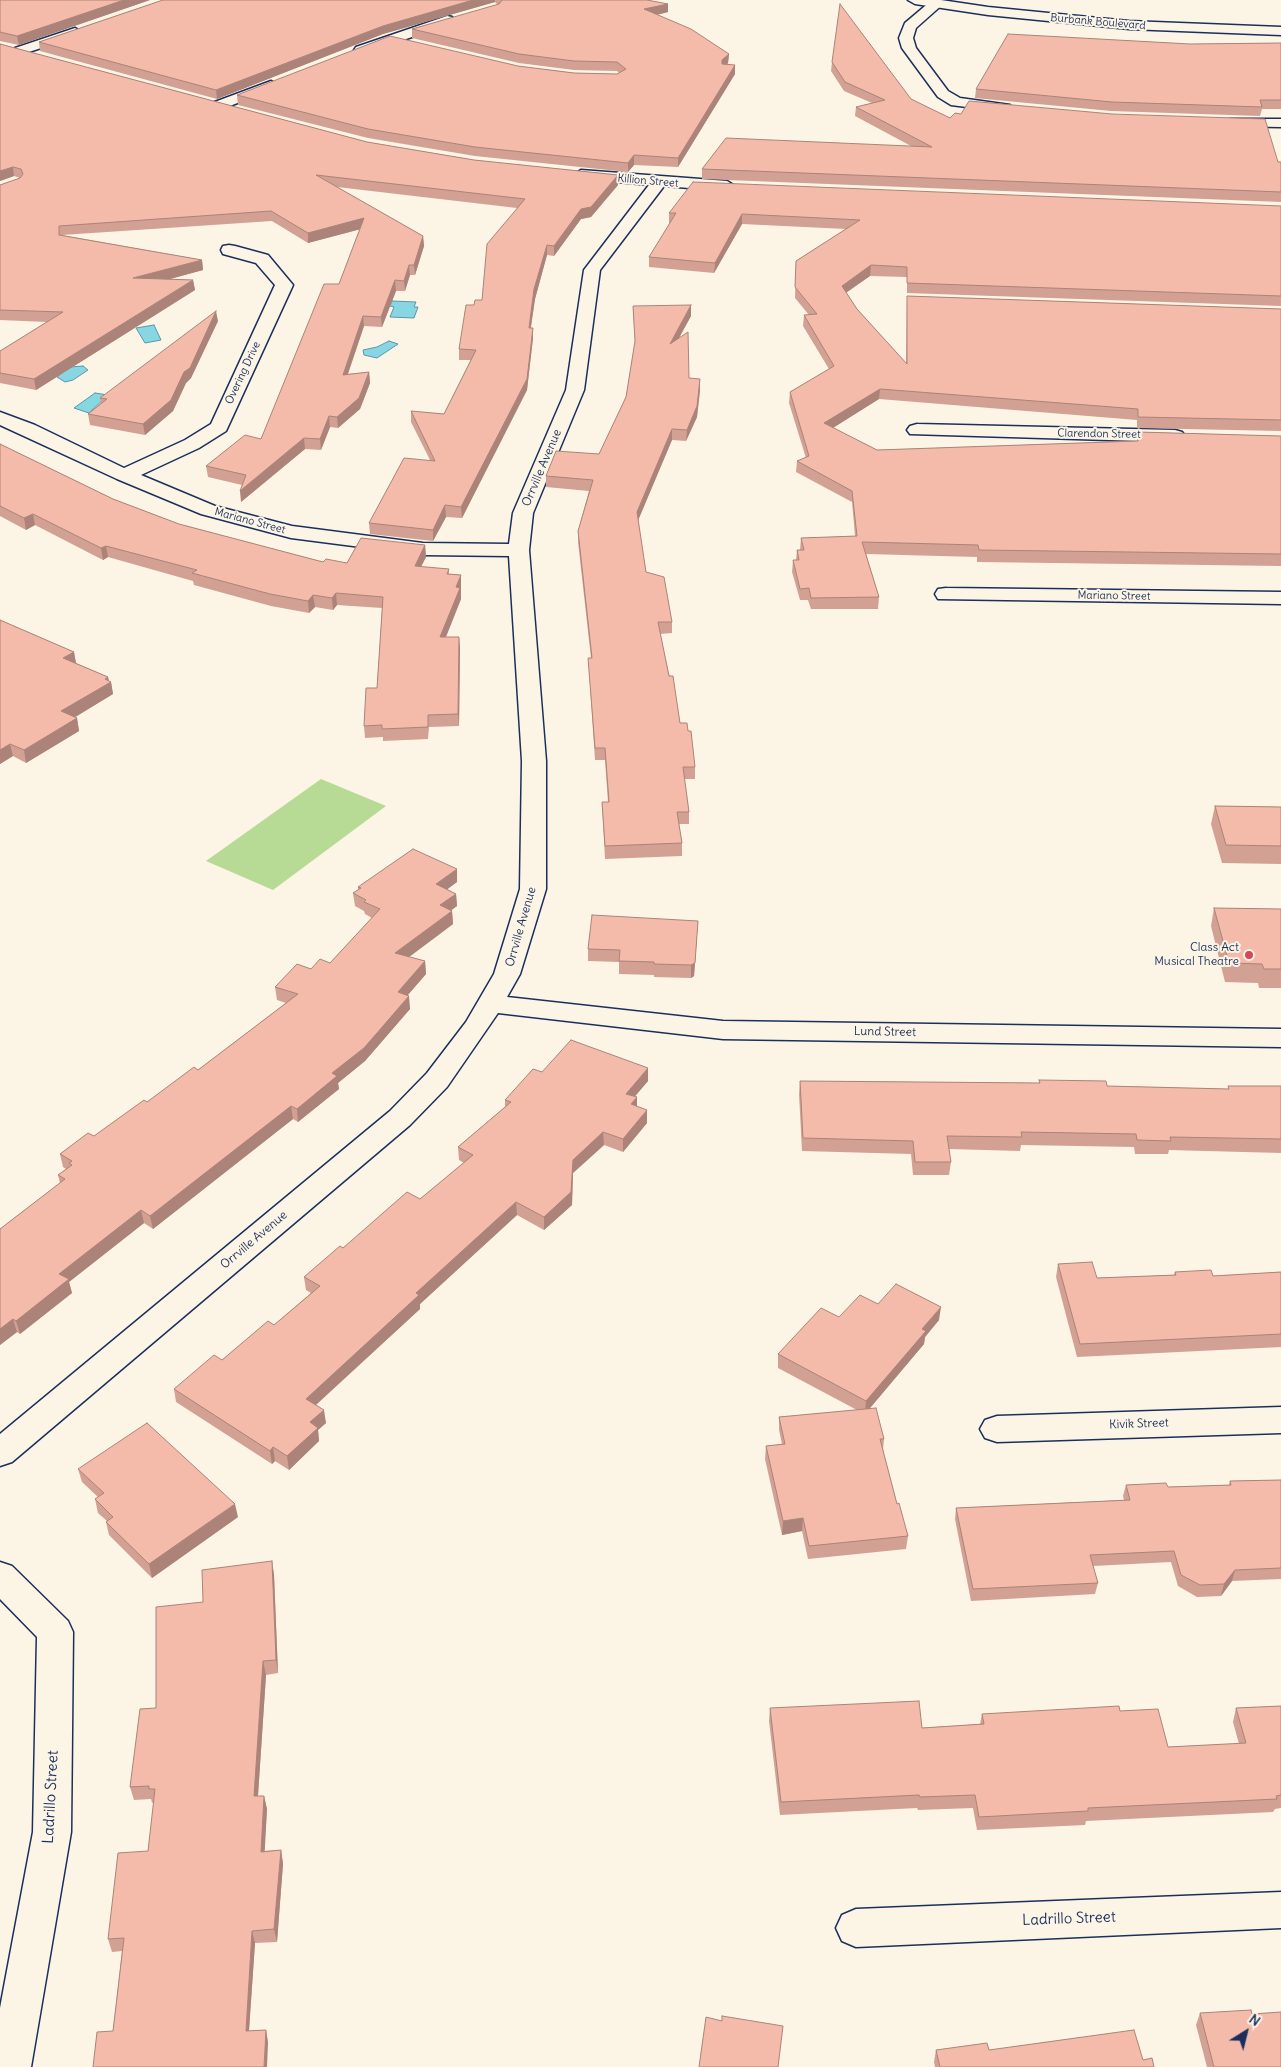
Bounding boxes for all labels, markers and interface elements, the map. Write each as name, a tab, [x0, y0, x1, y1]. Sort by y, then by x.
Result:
street label: Burbank Boulevard	[1050, 11, 1146, 33]
street label: Killion Street	[617, 172, 679, 190]
street label: Overing Drive	[223, 339, 263, 407]
street label: Orrville Avenue	[519, 427, 565, 509]
street label: Clarendon Street	[1057, 427, 1141, 441]
street label: Mariano Street	[213, 505, 287, 537]
street label: Mariano Street	[1077, 589, 1151, 603]
street label: Orrville Avenue	[503, 885, 539, 969]
place label: Class Act Musical Theatre	[1154, 941, 1239, 969]
marker: Class Act Musical Theatre	[1243, 949, 1255, 961]
street label: Lund Street	[854, 1024, 916, 1040]
street label: Orrville Avenue	[218, 1208, 290, 1272]
street label: Kivik Street	[1109, 1416, 1169, 1432]
street label: Ladrillo Street	[40, 1750, 62, 1844]
street label: Ladrillo Street	[1022, 1908, 1116, 1930]
north arrow	[1221, 2007, 1271, 2057]
text: N	[1246, 2010, 1264, 2030]

